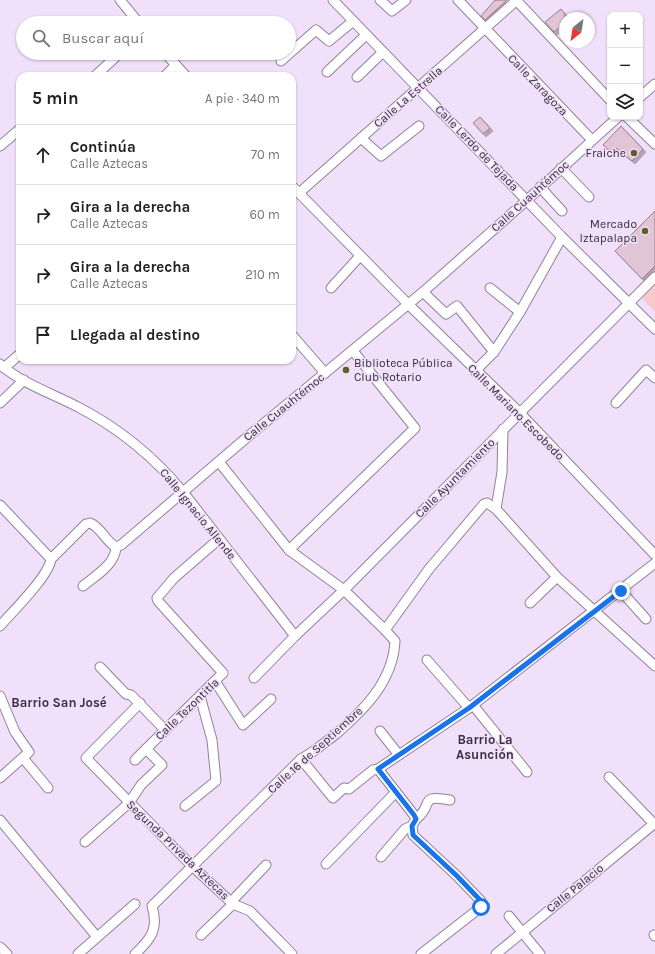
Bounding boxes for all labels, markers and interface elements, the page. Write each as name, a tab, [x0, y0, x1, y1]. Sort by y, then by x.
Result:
north arrow	[559, 12, 595, 48]
map controls	[607, 12, 643, 120]
button: +	[607, 12, 643, 48]
search box	[16, 16, 296, 60]
icon: search	[30, 27, 52, 49]
text: Buscar aquí	[62, 29, 144, 47]
button: −	[607, 48, 643, 84]
street label: Calle Zaragoza	[505, 51, 571, 119]
street label: Calle La Estrella	[371, 63, 445, 131]
button: layers	[607, 84, 643, 120]
text: 5 min	[32, 88, 79, 108]
text: A pie · 340 m	[205, 91, 280, 106]
street label: Calle Lerdo de Tejada	[432, 102, 522, 194]
text: Continúa	[70, 138, 136, 156]
icon: ahead	[32, 144, 54, 166]
place label: Fraiche	[586, 146, 626, 160]
text: 70 m	[251, 147, 280, 162]
marker: Fraiche	[629, 148, 639, 158]
text: Calle Aztecas	[70, 156, 148, 171]
street label: Calle Cuauhtémoc	[488, 157, 572, 235]
text: Gira a la derecha	[70, 198, 190, 216]
icon: right	[32, 204, 54, 226]
text: 60 m	[250, 207, 280, 222]
text: Calle Aztecas	[70, 216, 148, 231]
place label: Mercado Iztapalapa	[580, 217, 637, 245]
marker: Mercado Iztapalapa	[640, 226, 650, 236]
text: Gira a la derecha	[70, 258, 190, 276]
icon: right	[32, 264, 54, 286]
text: 210 m	[245, 267, 280, 282]
text: Calle Aztecas	[70, 276, 148, 291]
icon: arrive	[32, 324, 54, 346]
text: Llegada al destino	[70, 326, 200, 344]
place label: Biblioteca Pública Club Rotario	[354, 356, 453, 384]
street label: Calle Mariano Escobedo	[465, 361, 567, 463]
marker: Biblioteca Pública Club Rotario	[341, 365, 351, 375]
street label: Calle Cuauhtémoc	[241, 370, 327, 444]
street label: Calle Ayuntamiento	[412, 435, 498, 521]
street label: Calle Ignacio Allende	[157, 466, 239, 562]
route end	[612, 582, 630, 600]
street label: Calle Tezontitla	[152, 675, 222, 743]
district label: Barrio San José	[11, 695, 107, 710]
street label: Calle 16 de Septiembre	[265, 704, 365, 796]
district label: Barrio La Asunción	[456, 732, 514, 762]
street label: Segunda Privada Aztecas	[124, 797, 232, 903]
street label: Calle Palacio	[544, 861, 606, 915]
route start	[472, 898, 490, 916]

